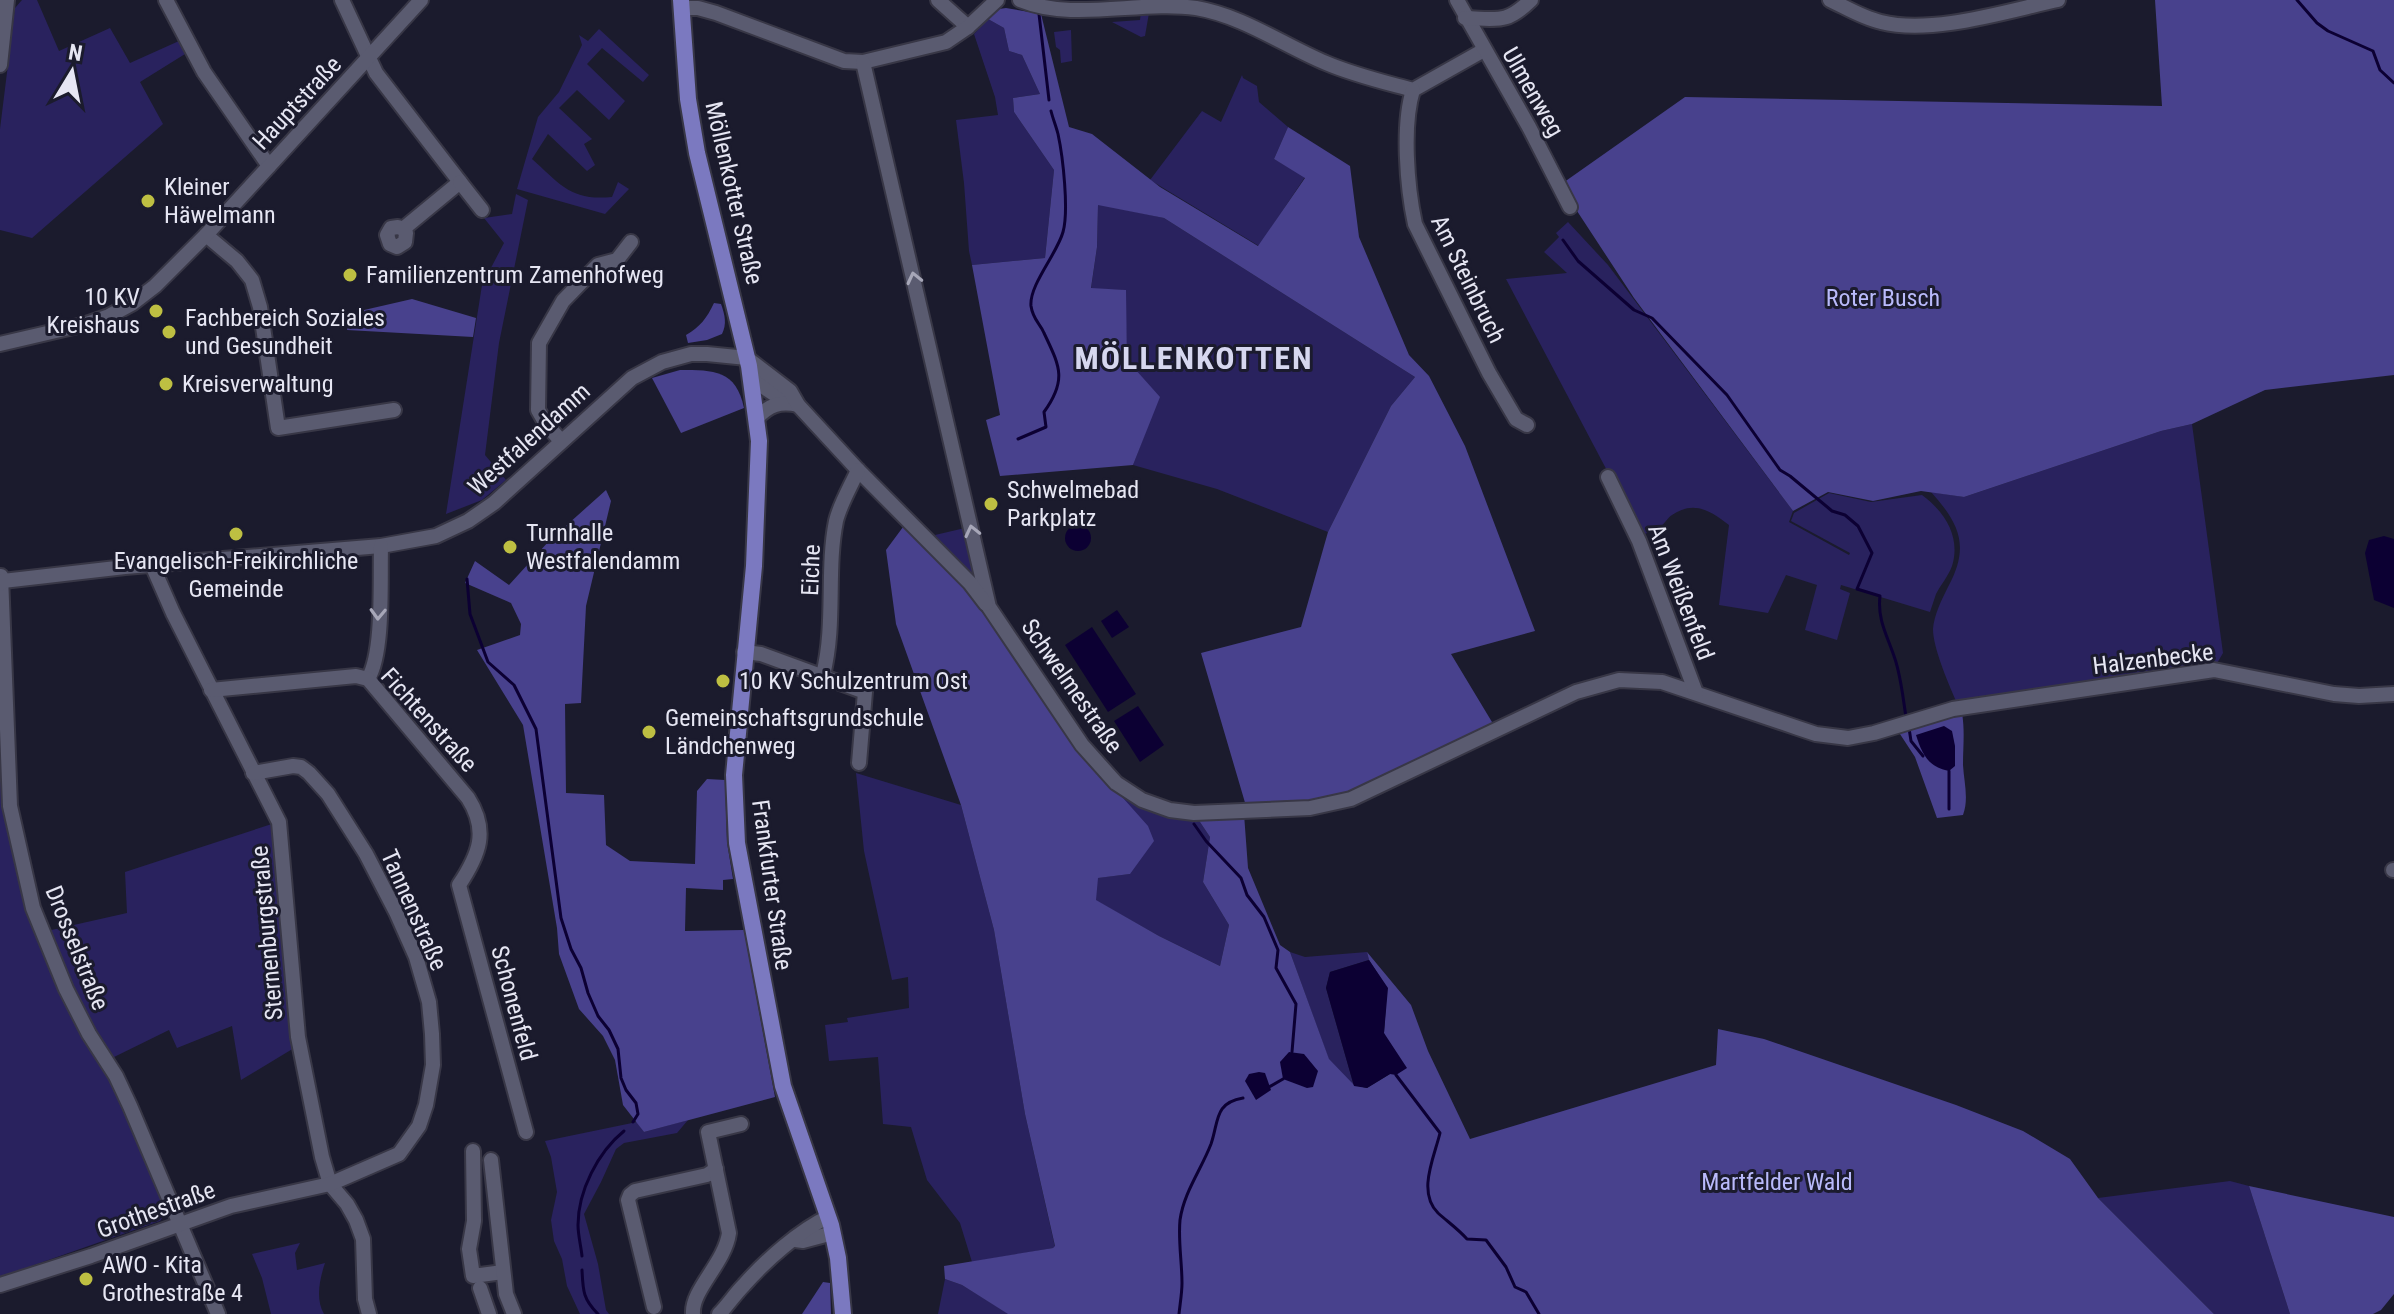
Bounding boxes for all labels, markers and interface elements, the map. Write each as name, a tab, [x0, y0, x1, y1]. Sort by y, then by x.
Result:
north arrow	[32, 32, 112, 112]
text: N	[67, 39, 84, 66]
street label: Ulmenweg	[1496, 42, 1570, 142]
street label: Hauptstraße	[247, 51, 347, 155]
street label: Möllenkotter Straße	[699, 99, 769, 287]
place label: Kleiner Häwelmann	[164, 173, 276, 229]
marker: Kleiner Häwelmann	[139, 192, 157, 210]
street label: Am Steinbruch	[1425, 210, 1511, 348]
place label: Familienzentrum Zamenhofweg	[366, 261, 664, 289]
marker: Familienzentrum Zamenhofweg	[341, 266, 359, 284]
one-way arrow	[906, 272, 923, 285]
place label: 10 KV Kreishaus	[46, 283, 140, 339]
park label: Roter Busch	[1826, 284, 1940, 312]
marker: 10 KV Kreishaus	[147, 302, 165, 320]
place label: Fachbereich Soziales und Gesundheit	[185, 304, 385, 360]
marker: Fachbereich Soziales und Gesundheit	[160, 323, 178, 341]
district label: MÖLLENKOTTEN	[1075, 339, 1314, 377]
place label: Kreisverwaltung	[182, 370, 334, 398]
marker: Kreisverwaltung	[157, 375, 175, 393]
street label: Westfalendamm	[462, 377, 596, 501]
place label: Schwelmebad Parkplatz	[1007, 476, 1139, 532]
marker: Schwelmebad Parkplatz	[982, 495, 1000, 513]
place label: Turnhalle Westfalendamm	[526, 519, 680, 575]
street label: Am Weißenfeld	[1642, 520, 1720, 664]
marker: Evangelisch-Freikirchliche Gemeinde	[227, 525, 245, 543]
one-way arrow	[965, 525, 982, 539]
marker: Turnhalle Westfalendamm	[501, 538, 519, 556]
street label: Eiche	[796, 544, 826, 596]
place label: Evangelisch-Freikirchliche Gemeinde	[114, 547, 358, 603]
one-way arrow	[370, 608, 387, 621]
street label: Schwelmestraße	[1016, 614, 1128, 758]
street label: Halzenbecke	[2091, 638, 2215, 680]
street label: Fichtenstraße	[375, 662, 483, 778]
place label: 10 KV Schulzentrum Ost	[739, 667, 968, 695]
marker: 10 KV Schulzentrum Ost	[714, 672, 732, 690]
place label: Gemeinschaftsgrundschule Ländchenweg	[665, 704, 924, 760]
marker: Gemeinschaftsgrundschule Ländchenweg	[640, 723, 658, 741]
street label: Frankfurter Straße	[746, 798, 798, 972]
street label: Sternenburgstraße	[245, 845, 289, 1021]
street label: Tannenstraße	[375, 845, 453, 975]
street label: Drosselstraße	[39, 882, 115, 1014]
street label: Schonenfeld	[485, 943, 543, 1063]
park label: Martfelder Wald	[1701, 1168, 1853, 1196]
street label: Grothestraße	[93, 1176, 219, 1244]
place label: AWO - Kita Grothestraße 4	[102, 1251, 243, 1307]
marker: AWO - Kita Grothestraße 4	[77, 1270, 95, 1288]

